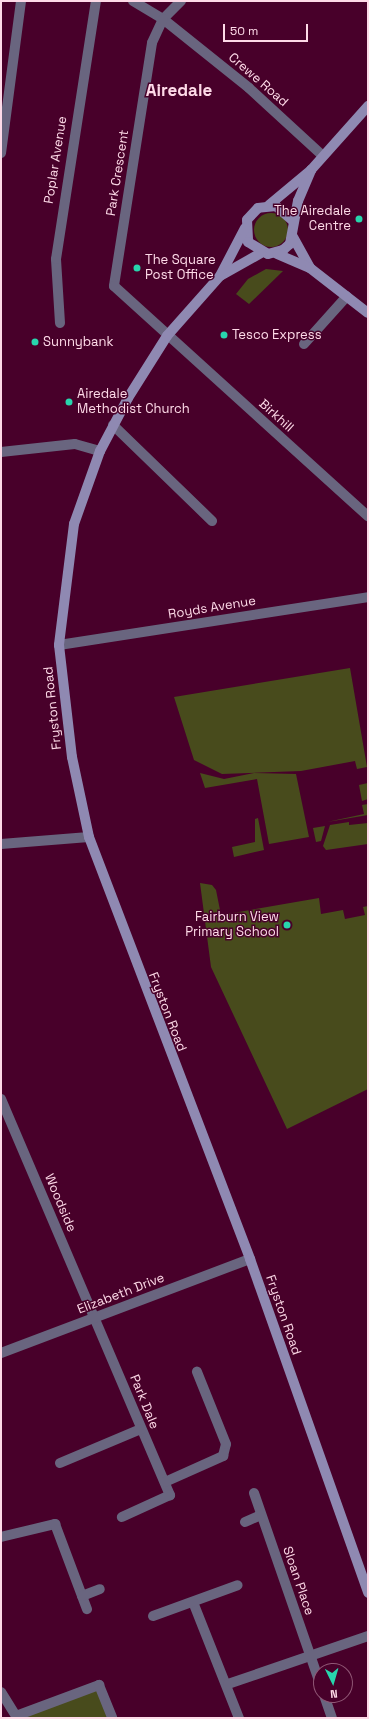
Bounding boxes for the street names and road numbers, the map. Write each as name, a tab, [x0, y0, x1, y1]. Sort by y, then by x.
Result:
street label: Crewe Road	[225, 50, 291, 110]
street label: Poplar Avenue	[41, 115, 71, 205]
street label: Park Crescent	[103, 129, 133, 217]
street label: Birkhill	[255, 396, 297, 436]
street label: Royds Avenue	[167, 593, 257, 623]
street label: Fryston Road	[41, 666, 65, 750]
street label: Fryston Road	[145, 970, 189, 1054]
street label: Woodside	[41, 1172, 79, 1234]
street label: Elizabeth Drive	[75, 1270, 167, 1318]
street label: Fryston Road	[262, 1273, 304, 1357]
street label: Park Dale	[126, 1372, 162, 1432]
street label: Sloan Place	[279, 1545, 317, 1617]

